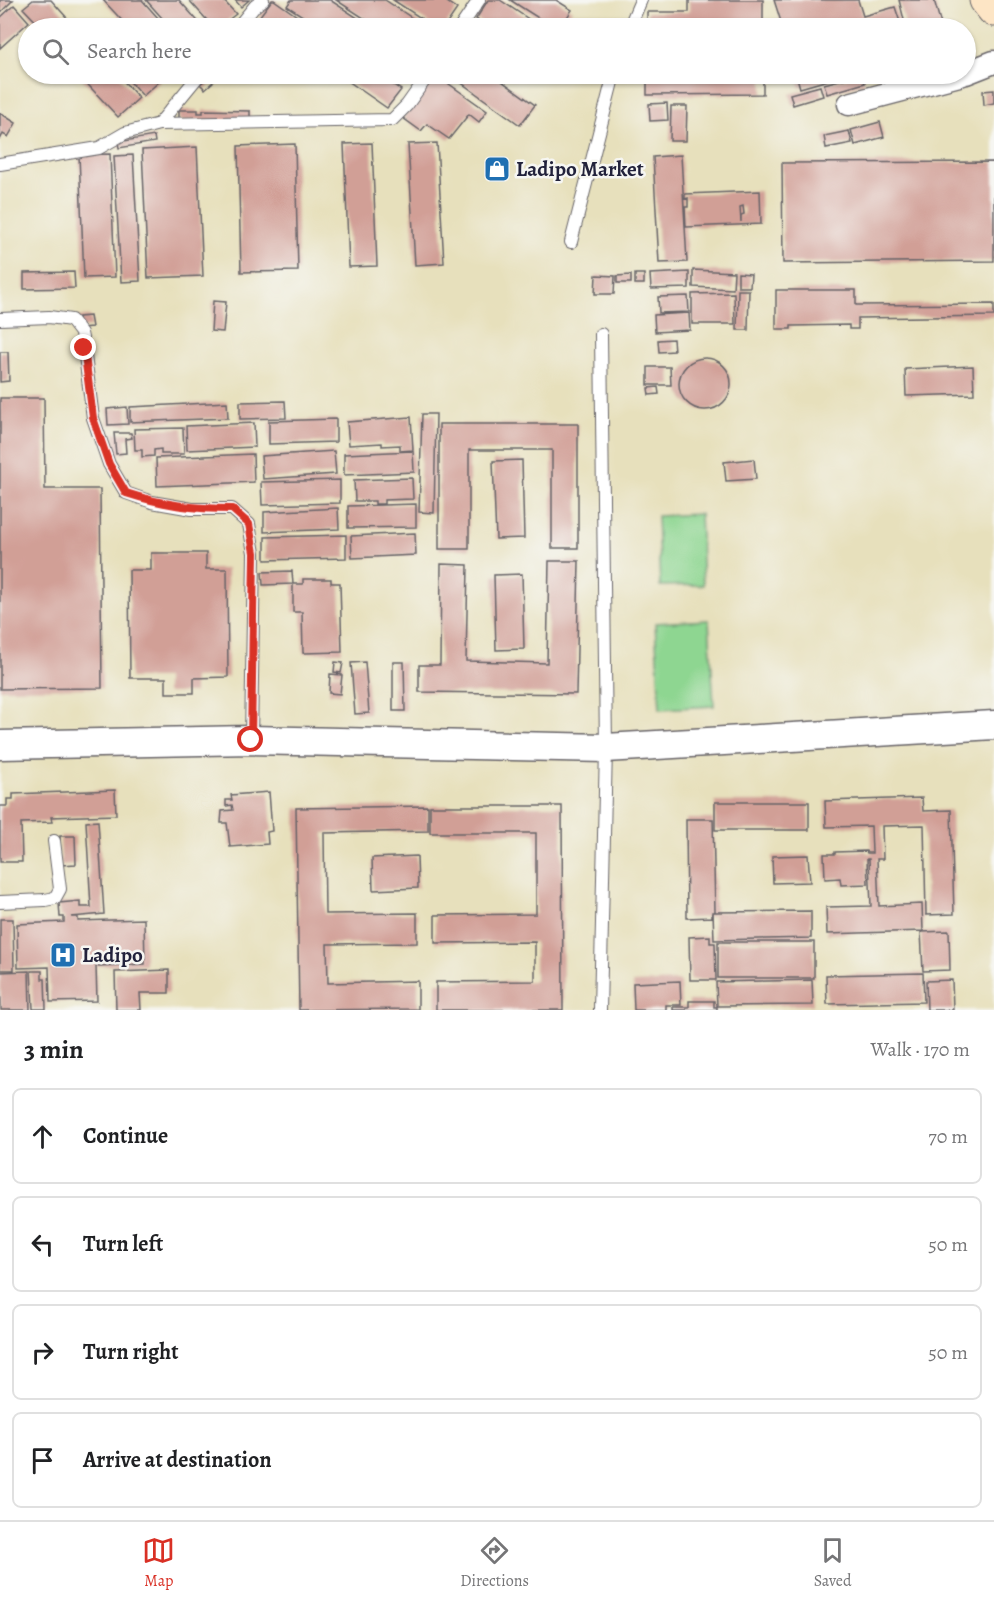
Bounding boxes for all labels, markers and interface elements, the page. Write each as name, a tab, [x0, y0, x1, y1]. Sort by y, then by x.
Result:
search box	[18, 18, 976, 84]
icon: search	[39, 35, 72, 68]
text: Search here	[87, 36, 192, 66]
shop icon: Ladipo Market	[482, 154, 512, 184]
place label: Ladipo Market	[516, 155, 644, 183]
route end	[70, 334, 96, 360]
route start	[237, 726, 263, 752]
hospital icon: Ladipo	[48, 940, 78, 970]
place label: Ladipo	[82, 941, 143, 969]
text: 3 min	[24, 1032, 84, 1067]
text: Walk · 170 m	[870, 1036, 970, 1063]
icon: ahead	[26, 1120, 59, 1153]
text: Continue	[83, 1121, 168, 1151]
text: 70 m	[928, 1123, 968, 1150]
icon: left	[26, 1228, 59, 1261]
text: Turn left	[83, 1229, 163, 1259]
text: 50 m	[928, 1231, 968, 1258]
icon: right	[26, 1336, 59, 1369]
text: Turn right	[83, 1337, 179, 1367]
text: 50 m	[928, 1339, 968, 1366]
icon: arrive	[26, 1444, 59, 1477]
text: Arrive at destination	[83, 1445, 272, 1475]
tab: Map	[142, 1534, 175, 1592]
tab: Directions	[460, 1534, 529, 1592]
tab: Saved	[814, 1534, 852, 1592]

